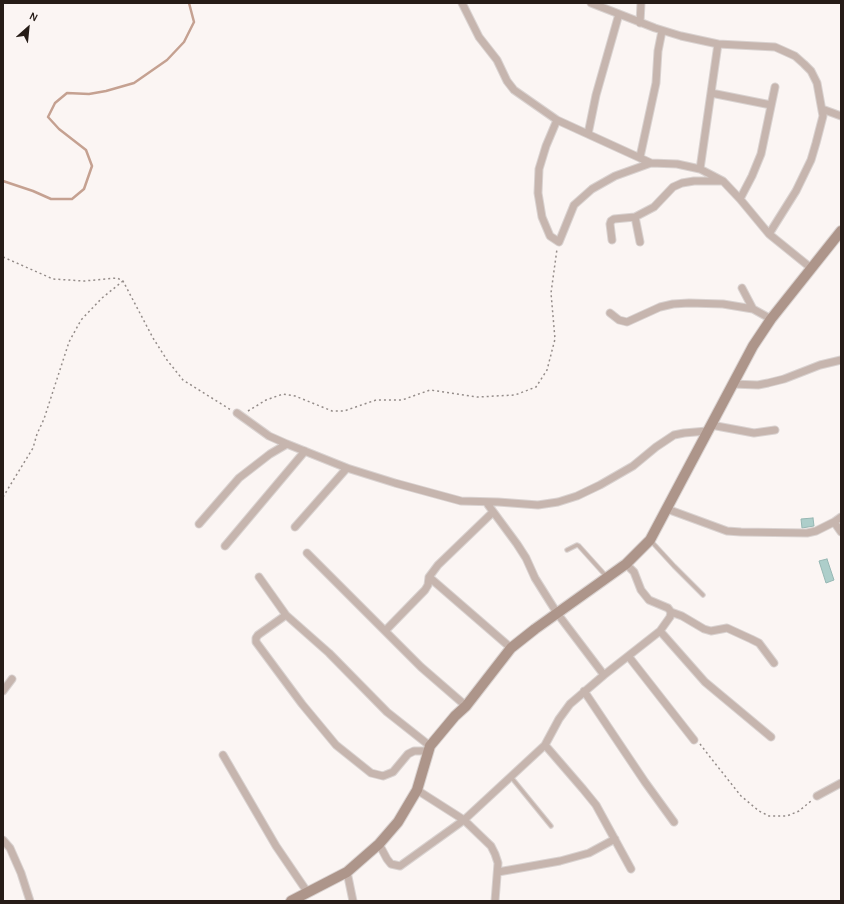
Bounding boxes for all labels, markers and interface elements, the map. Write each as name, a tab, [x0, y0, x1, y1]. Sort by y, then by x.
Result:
north arrow	[8, 8, 48, 48]
text: N	[27, 9, 40, 24]

